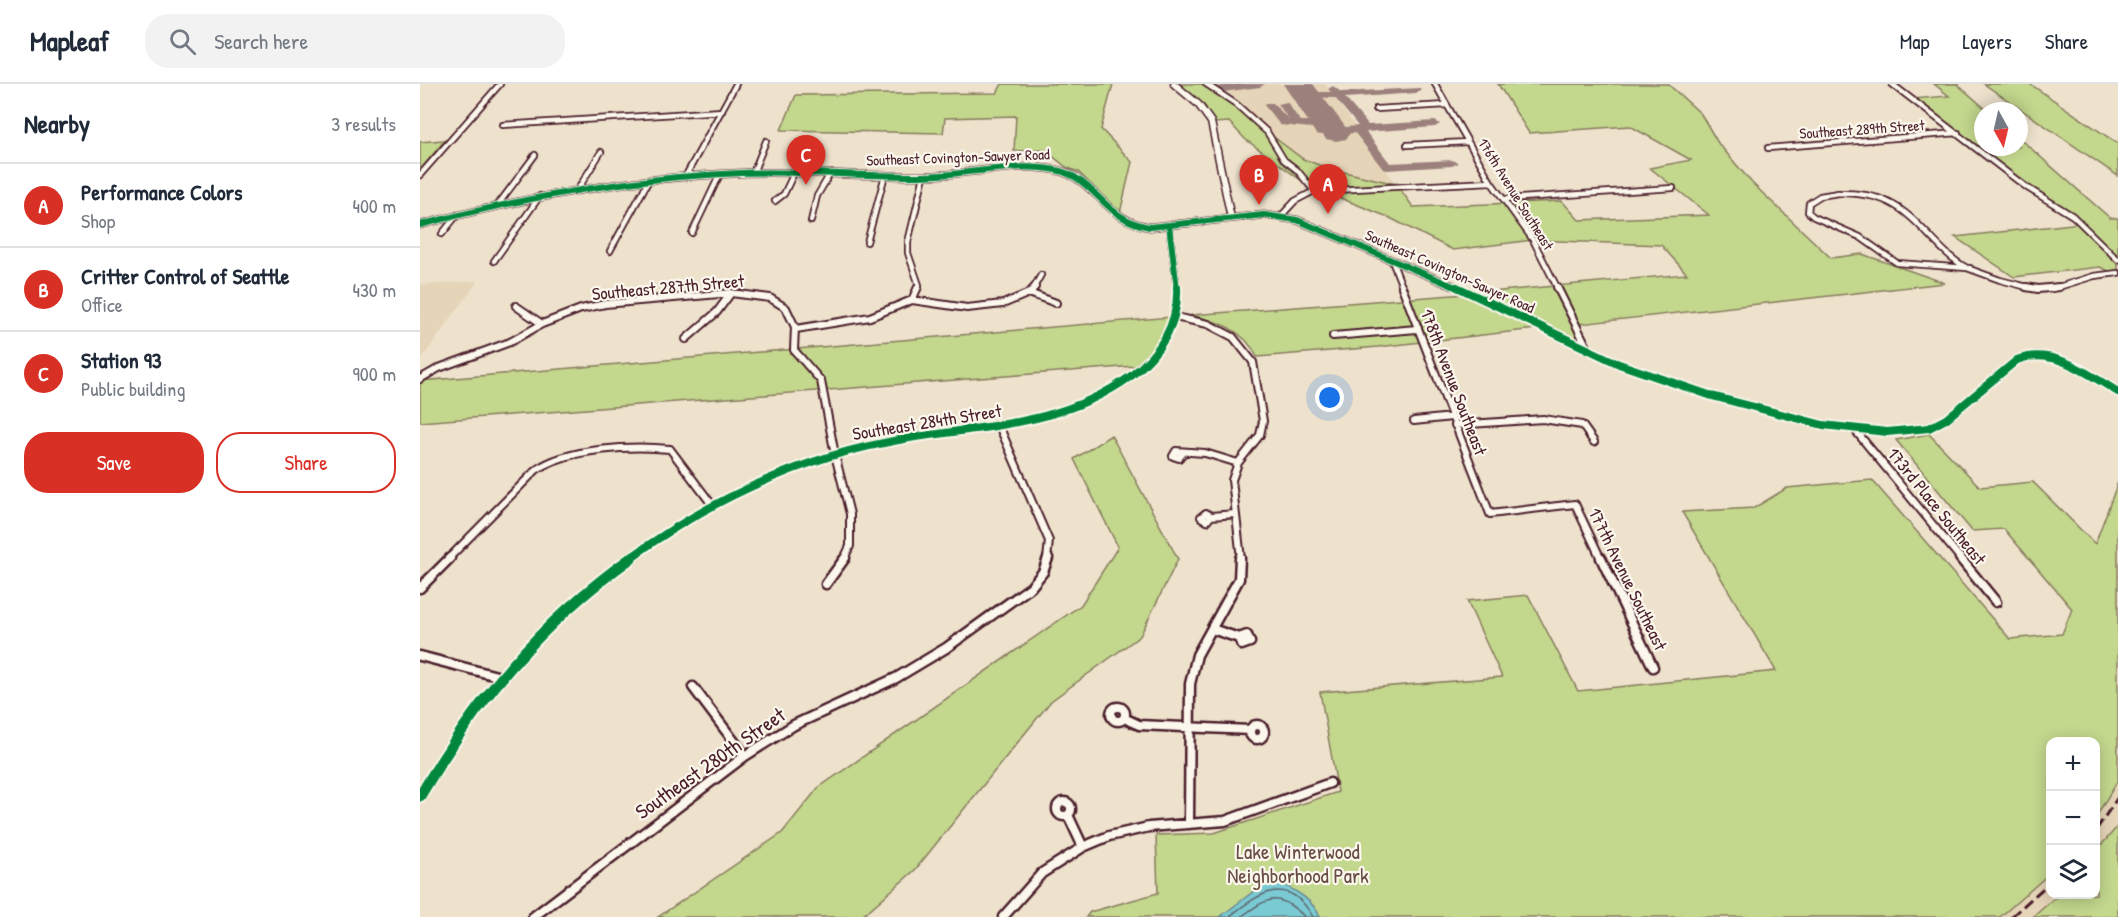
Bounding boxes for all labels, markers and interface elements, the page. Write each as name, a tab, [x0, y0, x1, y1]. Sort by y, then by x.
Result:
search box	[145, 14, 565, 68]
text: Mapleaf	[30, 22, 109, 60]
icon: search	[166, 25, 199, 58]
text: Search here	[214, 26, 308, 56]
text: Map	[1900, 27, 1929, 56]
text: Layers	[1962, 27, 2012, 56]
text: Share	[2045, 27, 2088, 56]
north arrow	[1974, 102, 2028, 156]
text: Nearby	[24, 106, 90, 141]
text: 3 results	[331, 110, 396, 137]
street label: Southeast 289th Street	[1799, 114, 1926, 144]
street label: 176th Avenue Southeast	[1473, 134, 1559, 255]
pin: C	[786, 135, 826, 185]
street label: Southeast Covington-Sawyer Road	[866, 143, 1050, 171]
pin: B	[1240, 156, 1278, 205]
pin: A	[1308, 164, 1348, 214]
text: Performance Colors	[81, 177, 243, 207]
text: A	[39, 192, 48, 219]
text: 400 m	[352, 192, 396, 219]
text: Shop	[81, 207, 115, 234]
street label: Southeast Covington-Sawyer Road	[1362, 224, 1538, 318]
text: Critter Control of Seattle	[81, 261, 290, 291]
street label: Southeast 287th Street	[591, 268, 746, 306]
text: B	[38, 276, 49, 303]
text: 430 m	[352, 276, 396, 303]
text: Office	[81, 291, 123, 318]
street label: 178th Avenue Southeast	[1415, 305, 1494, 459]
text: Station 93	[81, 345, 162, 375]
text: C	[38, 360, 49, 387]
text: 900 m	[353, 360, 396, 387]
text: Public building	[81, 375, 185, 402]
your location	[1315, 383, 1344, 412]
street label: Southeast 284th Street	[851, 398, 1004, 446]
button: Save	[24, 432, 204, 493]
button: Share	[216, 432, 396, 493]
street label: 173rd Place Southeast	[1882, 442, 1993, 571]
street label: 177th Avenue Southeast	[1583, 503, 1674, 655]
street label: Southeast 280th Street	[629, 700, 792, 826]
map controls	[2046, 737, 2100, 899]
button: +	[2046, 737, 2100, 791]
button: −	[2046, 791, 2100, 845]
park label: Lake Winterwood Neighborhood Park	[1227, 837, 1369, 890]
button: layers	[2046, 845, 2100, 899]

